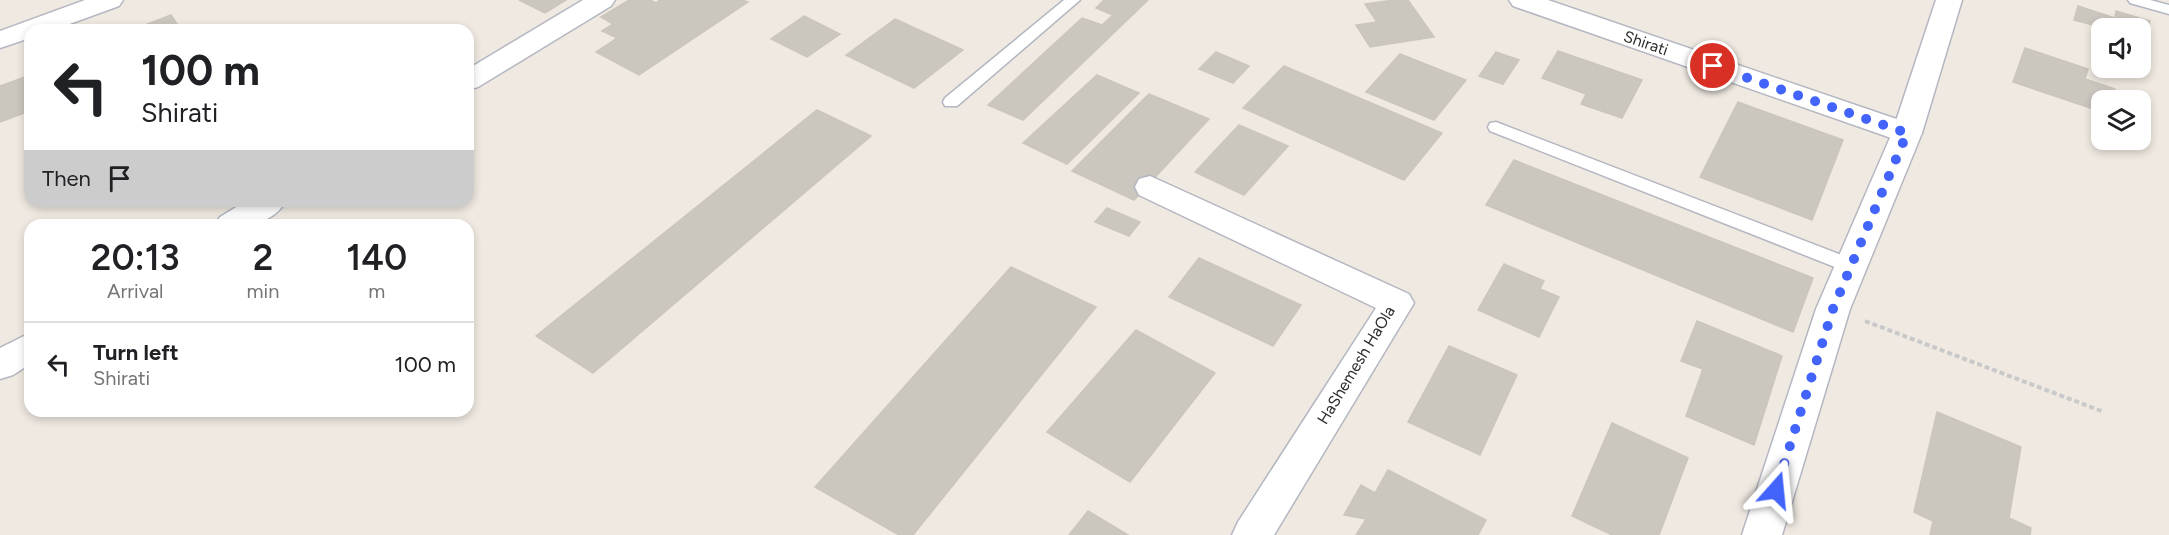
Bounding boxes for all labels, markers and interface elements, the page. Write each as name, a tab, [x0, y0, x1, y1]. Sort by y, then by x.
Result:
map controls	[2091, 18, 2151, 150]
button: sound	[2091, 18, 2151, 78]
street label: Shirati	[1621, 27, 1671, 59]
pin	[1687, 40, 1738, 91]
text: 100 m	[141, 45, 260, 96]
icon: left	[42, 48, 120, 126]
icon: arrive	[1696, 49, 1729, 82]
button: layers	[2091, 90, 2151, 150]
text: Shirati	[141, 96, 218, 129]
icon: arrive	[103, 162, 136, 195]
text: Then	[42, 165, 91, 192]
text: 20:13	[91, 236, 180, 279]
text: 2	[253, 236, 273, 279]
text: 140	[346, 236, 407, 279]
text: Arrival	[107, 279, 164, 303]
text: min	[247, 279, 279, 303]
text: m	[368, 279, 385, 303]
street label: HaShemesh HaOla	[1313, 302, 1399, 428]
text: Turn left	[93, 339, 179, 366]
icon: left	[42, 348, 75, 381]
text: 100 m	[395, 351, 456, 378]
text: Shirati	[93, 366, 150, 390]
position arrow	[1744, 458, 1808, 522]

